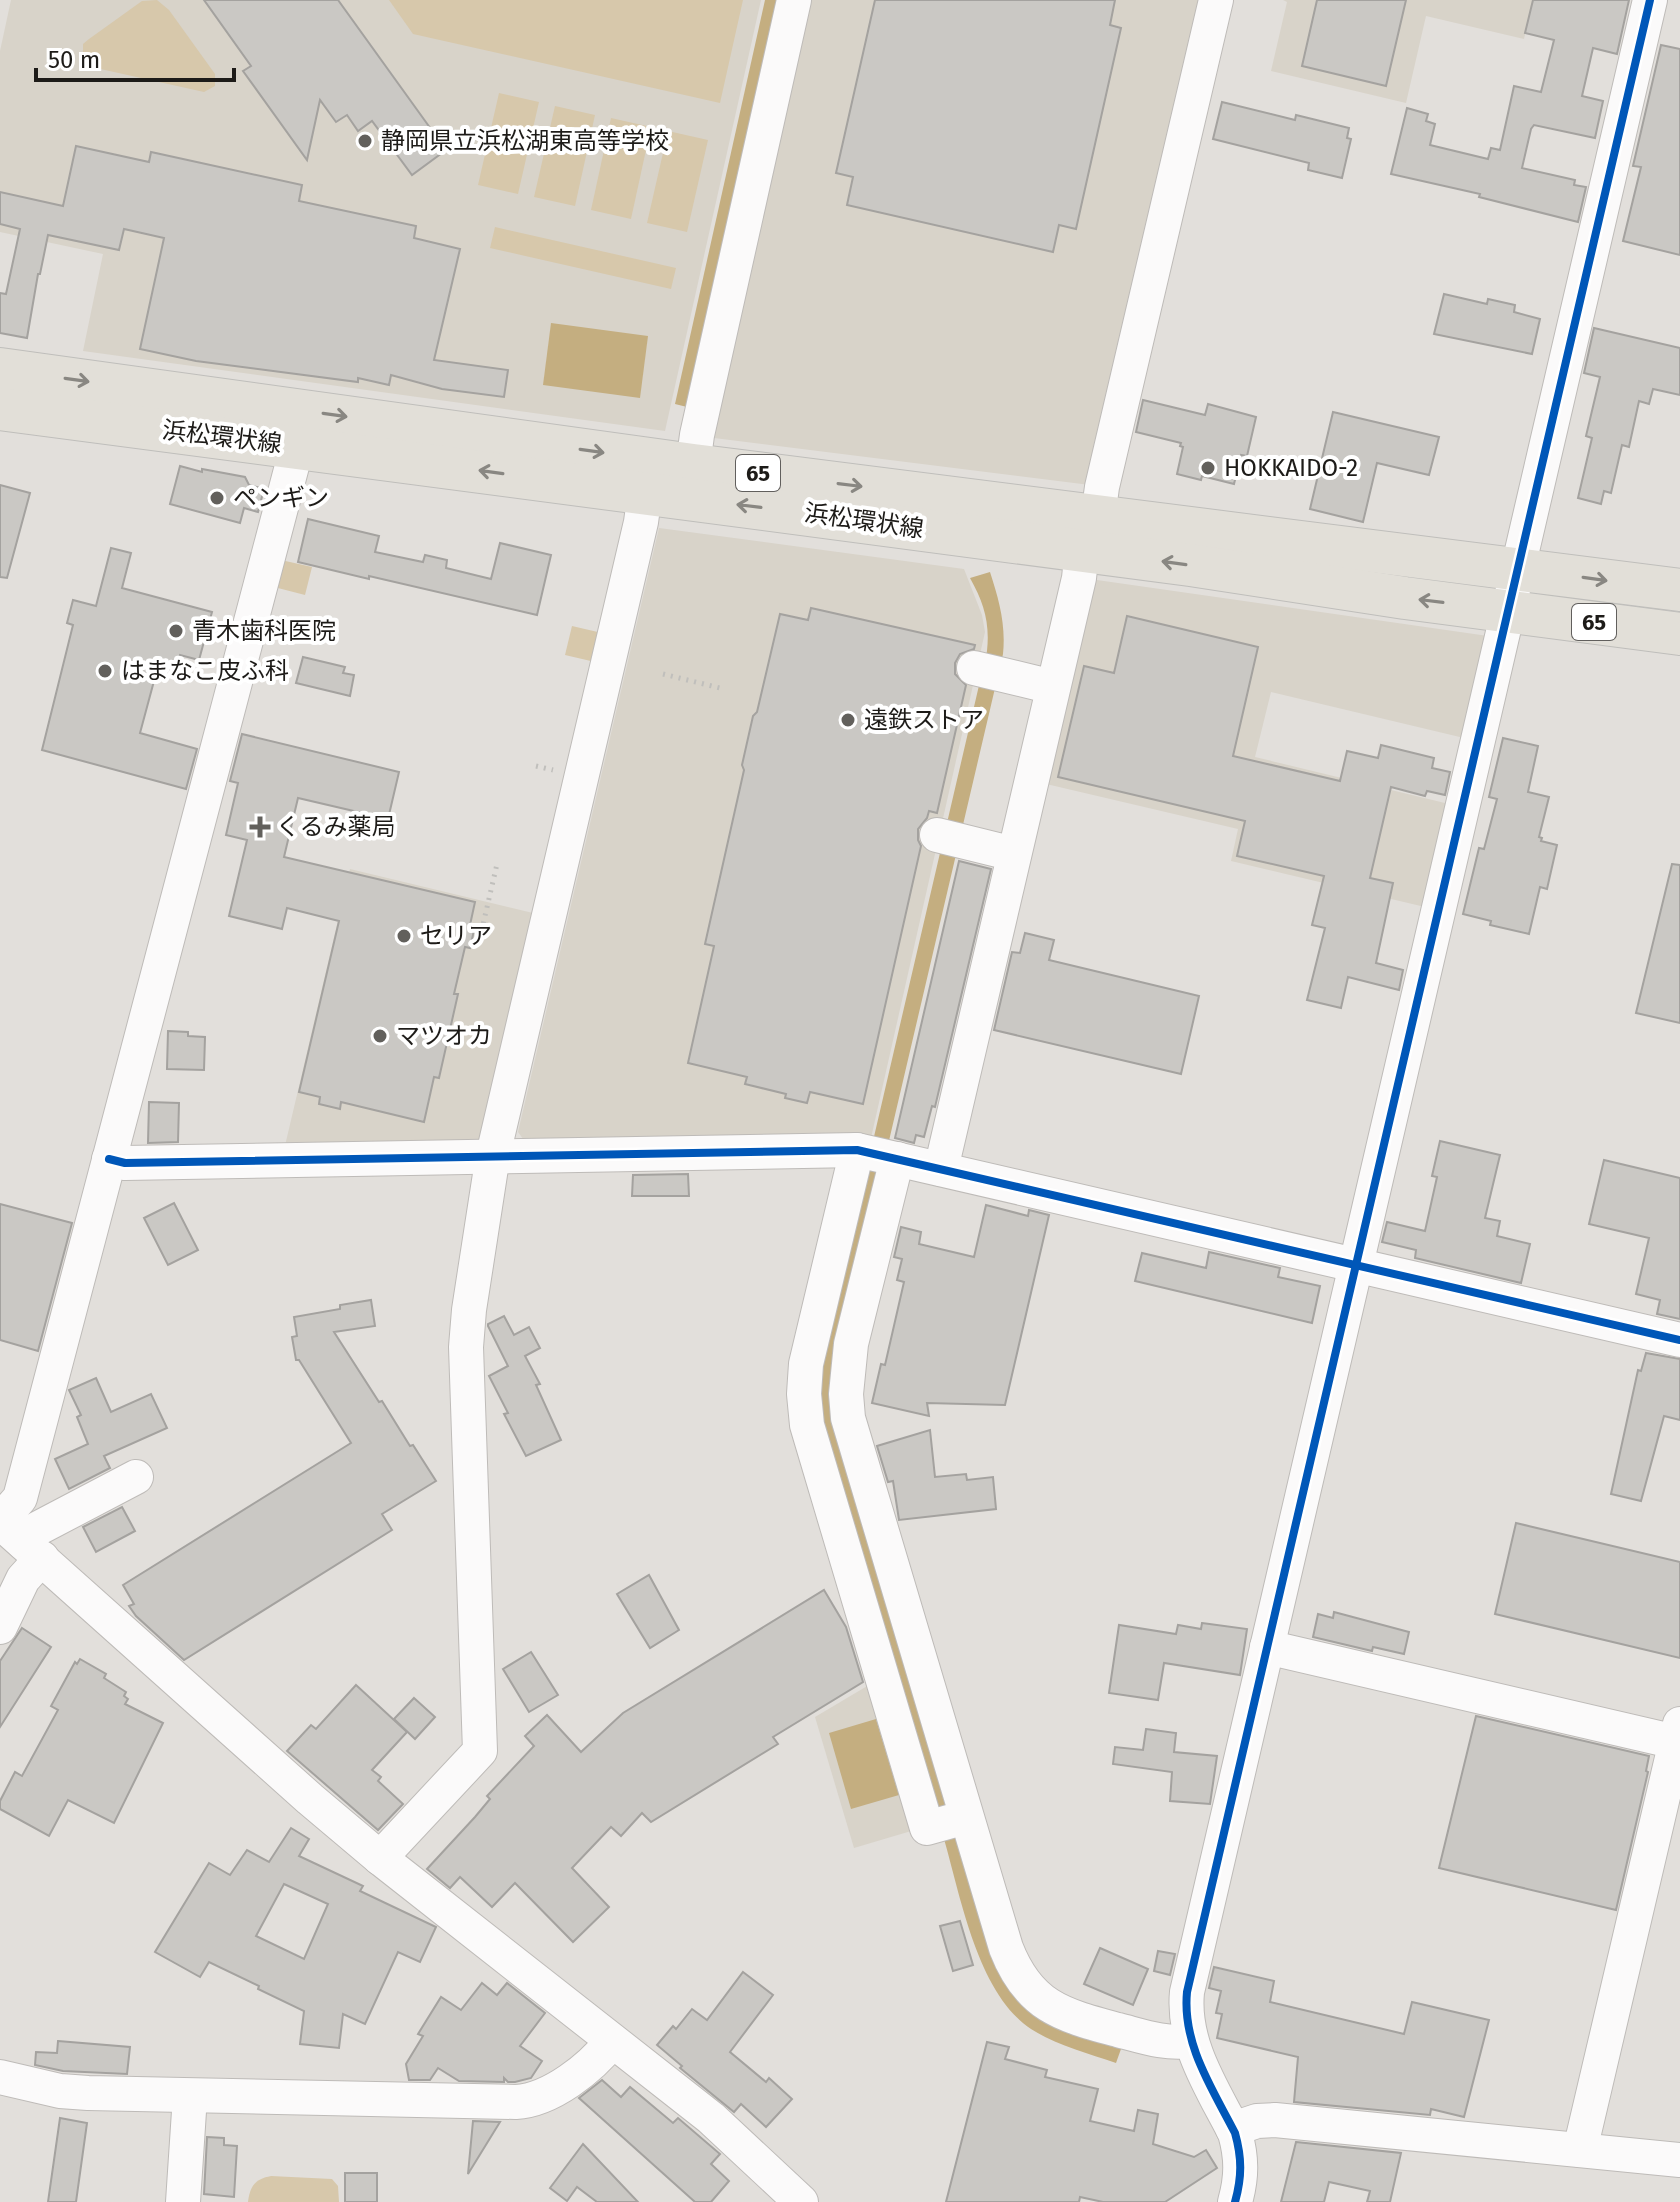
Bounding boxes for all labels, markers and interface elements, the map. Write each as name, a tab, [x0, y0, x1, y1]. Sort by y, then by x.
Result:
scale bar	[36, 32, 234, 82]
text: 50 m	[48, 46, 100, 74]
place label: 静岡県立浜松湖東高等学校	[381, 127, 669, 155]
marker: 静岡県立浜松湖東高等学校	[356, 132, 374, 150]
one-way arrow	[64, 373, 89, 388]
one-way arrow	[321, 408, 348, 423]
street label: 浜松環状線	[161, 416, 283, 458]
one-way arrow	[579, 444, 605, 459]
place label: HOKKAIDO-2	[1224, 454, 1358, 482]
road number: 65	[736, 455, 780, 491]
marker: HOKKAIDO-2	[1199, 459, 1217, 477]
one-way arrow	[479, 464, 505, 479]
one-way arrow	[836, 477, 863, 492]
place label: ペンギン	[233, 484, 329, 512]
marker: ペンギン	[208, 489, 226, 507]
one-way arrow	[737, 498, 762, 513]
street label: 浜松環状線	[803, 499, 925, 543]
one-way arrow	[1161, 555, 1187, 570]
one-way arrow	[1582, 572, 1607, 587]
one-way arrow	[1419, 593, 1444, 608]
road number: 65	[1572, 604, 1616, 640]
place label: 青木歯科医院	[192, 617, 336, 645]
marker: 青木歯科医院	[167, 622, 185, 640]
place label: はまなこ皮ふ科	[121, 657, 289, 685]
marker: はまなこ皮ふ科	[96, 662, 114, 680]
place label: 遠鉄ストア	[864, 706, 984, 734]
marker: 遠鉄ストア	[839, 711, 857, 729]
place label: くるみ薬局	[276, 813, 396, 841]
marker: くるみ薬局	[251, 818, 269, 836]
place label: セリア	[420, 922, 492, 950]
marker: セリア	[395, 927, 413, 945]
place label: マツオカ	[396, 1022, 492, 1050]
marker: マツオカ	[371, 1027, 389, 1045]

